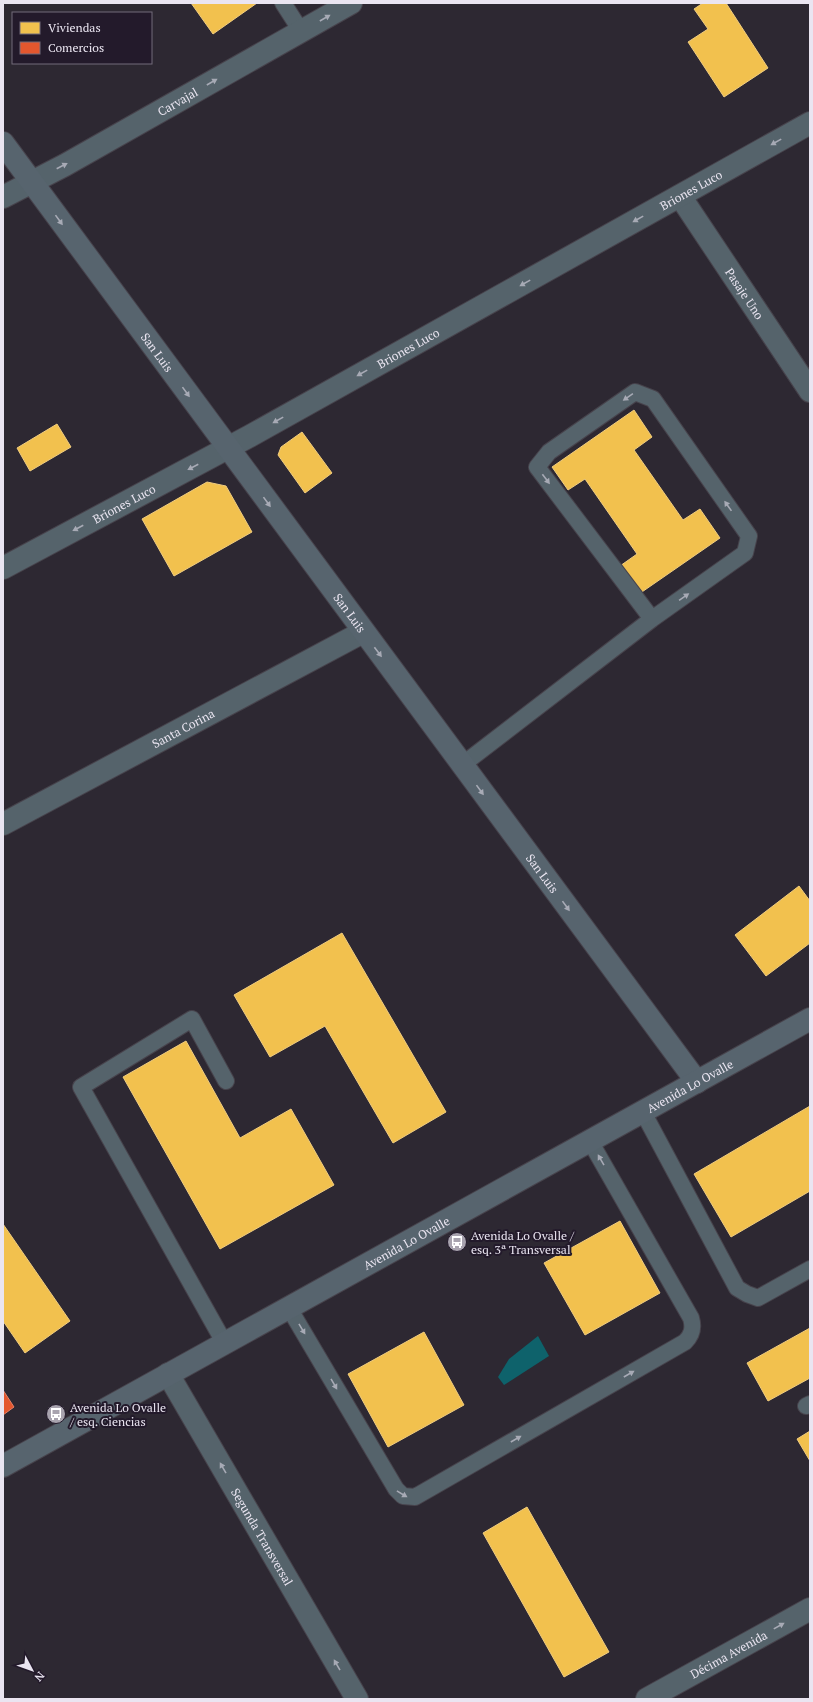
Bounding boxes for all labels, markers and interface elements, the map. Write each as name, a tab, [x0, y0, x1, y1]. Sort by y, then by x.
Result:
legend	[12, 12, 152, 64]
one-way arrow	[319, 14, 331, 21]
text: Viviendas	[48, 20, 101, 35]
text: Comercios	[48, 40, 104, 55]
one-way arrow	[206, 78, 218, 85]
street label: Carvajal	[155, 84, 201, 119]
one-way arrow	[770, 138, 782, 145]
one-way arrow	[57, 163, 68, 170]
street label: Briones Luco	[657, 166, 725, 213]
one-way arrow	[55, 214, 63, 225]
one-way arrow	[632, 216, 644, 222]
street label: Pasaje Uno	[722, 265, 768, 322]
one-way arrow	[519, 279, 531, 286]
street label: Briones Luco	[374, 324, 442, 371]
street label: San Luis	[138, 330, 177, 375]
one-way arrow	[356, 370, 368, 377]
one-way arrow	[182, 387, 190, 397]
one-way arrow	[623, 393, 633, 401]
one-way arrow	[272, 417, 284, 424]
one-way arrow	[187, 464, 199, 470]
one-way arrow	[542, 473, 550, 484]
street label: Briones Luco	[90, 480, 158, 526]
one-way arrow	[263, 497, 271, 507]
one-way arrow	[724, 500, 732, 511]
one-way arrow	[73, 525, 84, 531]
street label: San Luis	[331, 590, 369, 635]
one-way arrow	[679, 593, 689, 601]
one-way arrow	[374, 646, 382, 657]
street label: Santa Corina	[149, 705, 217, 751]
one-way arrow	[476, 784, 484, 795]
street label: San Luis	[523, 851, 562, 896]
one-way arrow	[562, 900, 570, 911]
street label: Avenida Lo Ovalle	[644, 1056, 735, 1116]
one-way arrow	[598, 1154, 604, 1166]
street label: Avenida Lo Ovalle	[361, 1213, 452, 1272]
place label: Avenida Lo Ovalle / esq. 3ª Transversal	[471, 1228, 575, 1257]
bus stop icon: Avenida Lo Ovalle / esq. 3ª Transversal	[446, 1231, 468, 1253]
one-way arrow	[298, 1323, 305, 1335]
one-way arrow	[623, 1371, 635, 1378]
one-way arrow	[331, 1378, 338, 1390]
place label: Avenida Lo Ovalle / esq. Ciencias	[69, 1400, 166, 1429]
bus stop icon: Avenida Lo Ovalle / esq. Ciencias	[45, 1403, 67, 1425]
one-way arrow	[510, 1435, 522, 1442]
one-way arrow	[219, 1462, 226, 1474]
street label: Segunda Transversal	[228, 1485, 297, 1588]
one-way arrow	[397, 1490, 408, 1497]
one-way arrow	[773, 1623, 785, 1629]
street label: Décima Avenida	[687, 1627, 770, 1681]
north arrow	[12, 1650, 52, 1690]
one-way arrow	[334, 1659, 341, 1671]
text: N	[31, 1669, 48, 1685]

